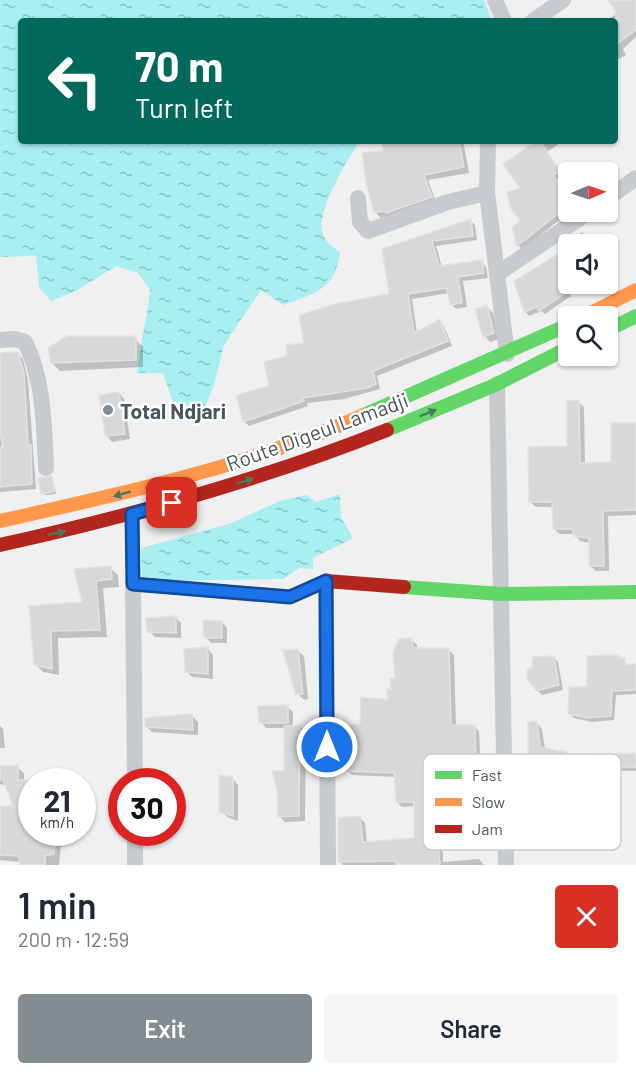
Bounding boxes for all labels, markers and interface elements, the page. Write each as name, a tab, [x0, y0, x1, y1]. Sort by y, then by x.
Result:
text: 70 m	[135, 40, 223, 90]
icon: left	[36, 42, 114, 120]
text: Turn left	[135, 91, 233, 123]
north arrow	[558, 162, 618, 222]
map controls	[558, 162, 618, 366]
button: sound	[558, 234, 618, 294]
button: search	[558, 306, 618, 366]
street label: Route Digeul Lamadji	[223, 386, 411, 476]
place label: Total Ndjari	[120, 398, 226, 423]
marker: Total Ndjari	[101, 403, 115, 417]
one-way arrow	[419, 408, 437, 418]
one-way arrow	[236, 476, 254, 485]
pin	[146, 477, 197, 528]
icon: arrive	[155, 486, 188, 519]
one-way arrow	[113, 490, 131, 499]
one-way arrow	[48, 528, 67, 537]
position arrow	[295, 715, 359, 779]
legend	[423, 754, 621, 850]
text: Fast	[472, 765, 502, 784]
speed limit sign: 30	[108, 768, 186, 846]
text: 21	[43, 782, 71, 818]
text: Slow	[472, 792, 505, 811]
text: km/h	[40, 813, 74, 831]
text: Jam	[472, 819, 503, 838]
text: 1 min	[18, 883, 97, 926]
button: close	[555, 885, 618, 948]
text: 200 m · 12:59	[18, 927, 129, 951]
button: Exit	[18, 994, 312, 1063]
button: Share	[324, 994, 618, 1063]

